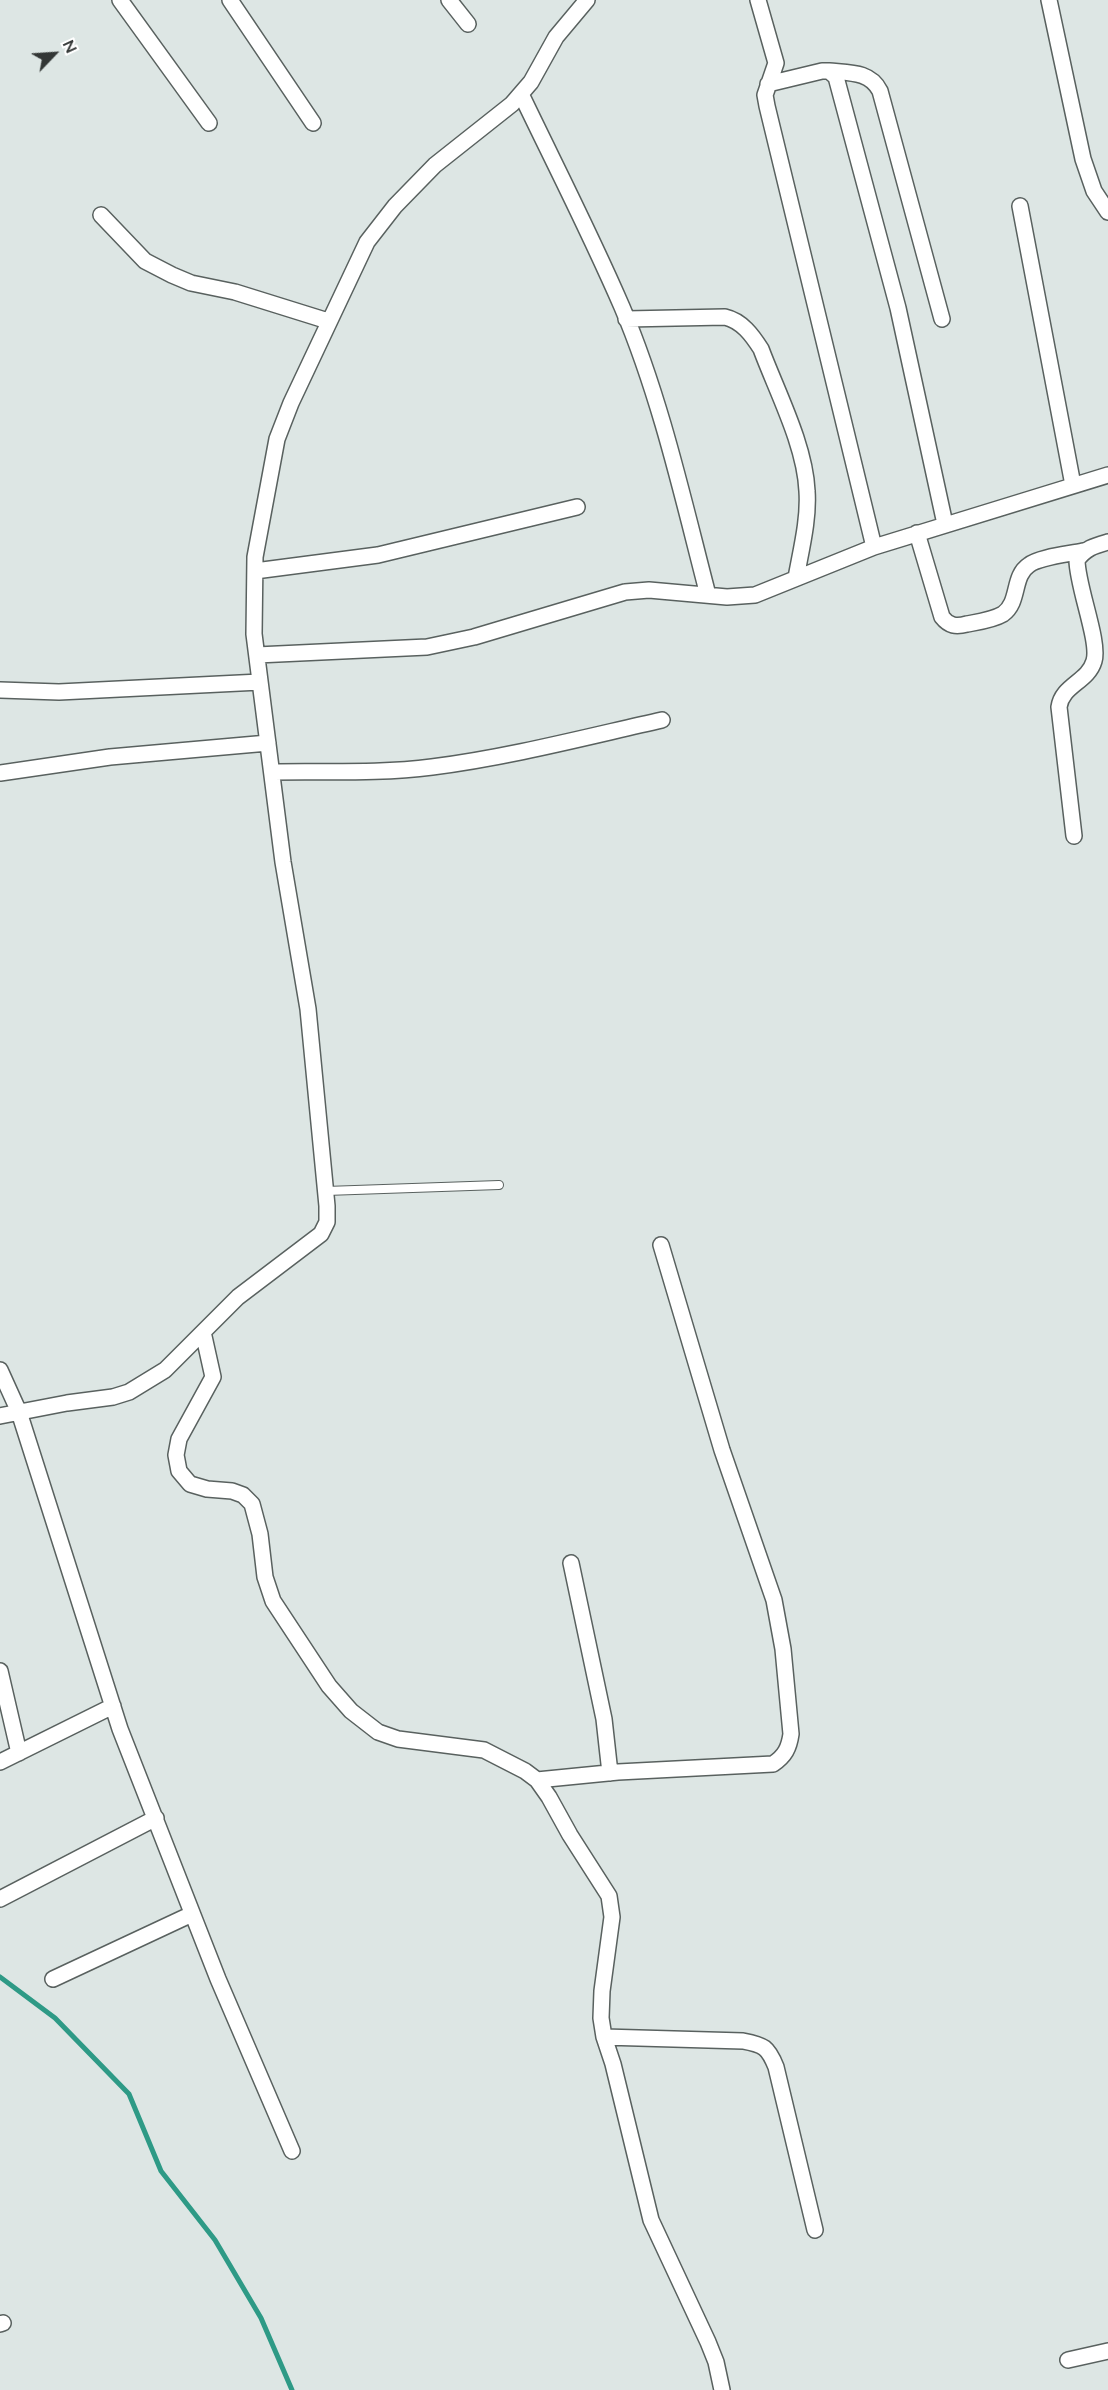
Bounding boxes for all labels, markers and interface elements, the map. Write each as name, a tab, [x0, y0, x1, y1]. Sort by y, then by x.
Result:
north arrow	[24, 24, 84, 84]
text: N	[60, 37, 82, 56]

